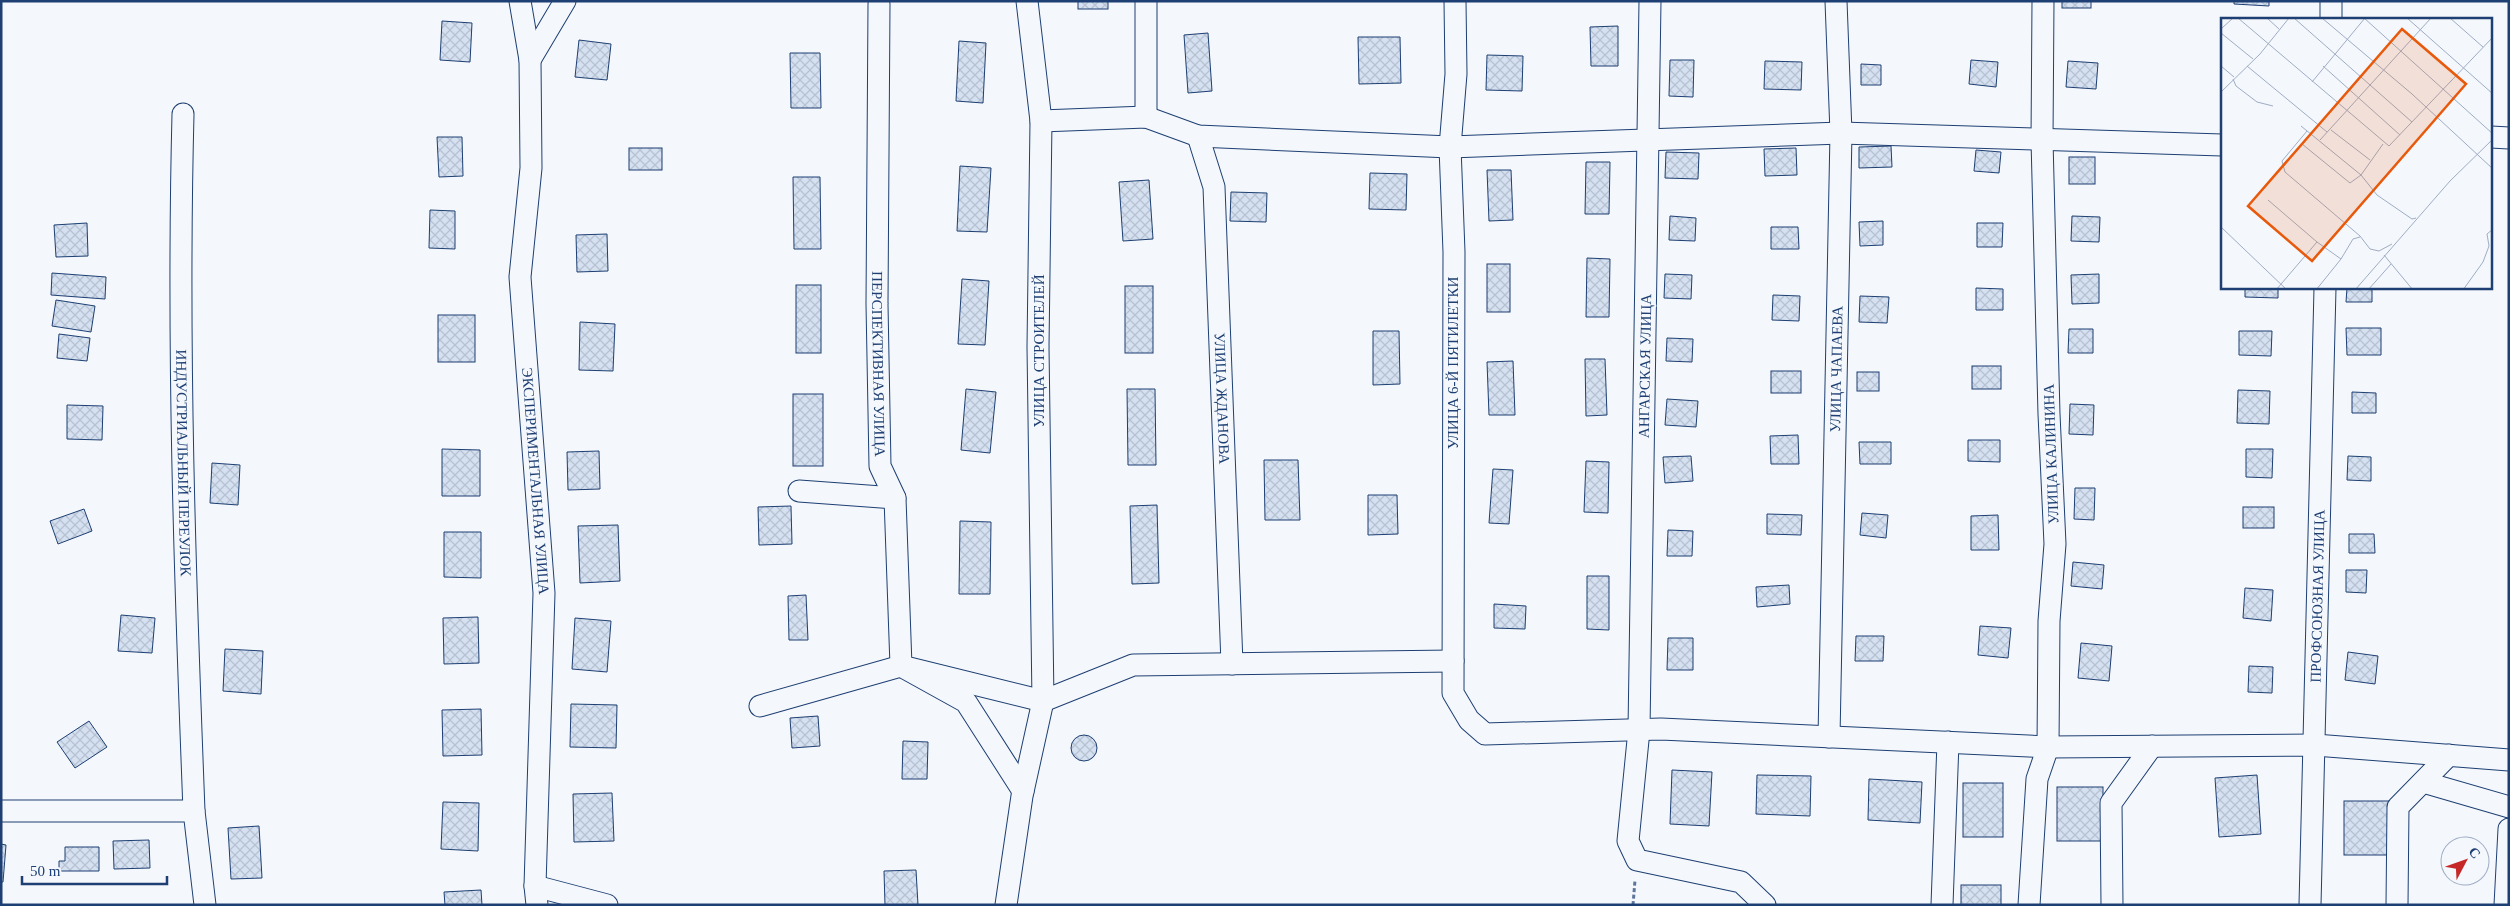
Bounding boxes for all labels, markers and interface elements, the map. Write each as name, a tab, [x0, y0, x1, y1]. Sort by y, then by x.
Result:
inset map	[2221, 18, 2492, 289]
street label: ПЕРСПЕКТИВНАЯ УЛИЦА	[869, 271, 888, 457]
street label: УЛИЦА СТРОИТЕЛЕЙ	[1031, 274, 1047, 428]
street label: УЛИЦА 6-Й ПЯТИЛЕТКИ	[1445, 277, 1461, 449]
street label: АНГАРСКАЯ УЛИЦА	[1636, 294, 1654, 438]
street label: УЛИЦА ЧАПАЕВА	[1827, 305, 1846, 433]
street label: УЛИЦА ЖДАНОВА	[1212, 332, 1232, 465]
street label: ИНДУСТРИАЛЬНЫЙ ПЕРЕУЛОК	[173, 350, 194, 578]
street label: ЭКСПЕРИМЕНТАЛЬНАЯ УЛИЦА	[519, 367, 552, 595]
street label: УЛИЦА КАЛИНИНА	[2041, 383, 2061, 525]
street label: ПРОФСОЮЗНАЯ УЛИЦА	[2307, 509, 2328, 683]
north arrow	[2440, 836, 2490, 886]
text: С	[2465, 844, 2483, 862]
scale bar	[22, 854, 168, 886]
text: 50 m	[30, 863, 61, 879]

